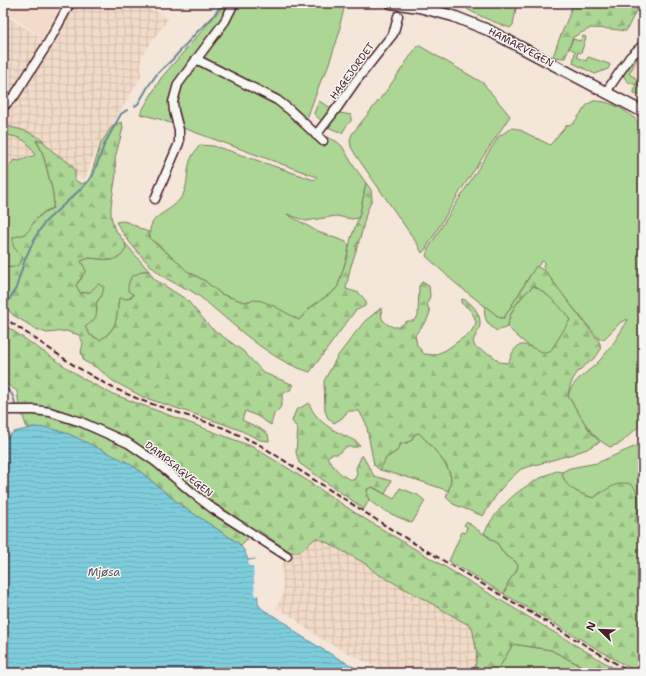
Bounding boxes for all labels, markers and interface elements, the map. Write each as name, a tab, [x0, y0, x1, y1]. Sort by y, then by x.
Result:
street label: HAMARVEGEN	[486, 24, 556, 70]
street label: HAGEJORDET	[327, 40, 377, 102]
street label: DAMPSAGVEGEN	[142, 438, 216, 500]
water label: Mjøsa	[88, 565, 120, 580]
north arrow	[580, 610, 620, 650]
text: N	[583, 619, 600, 633]

